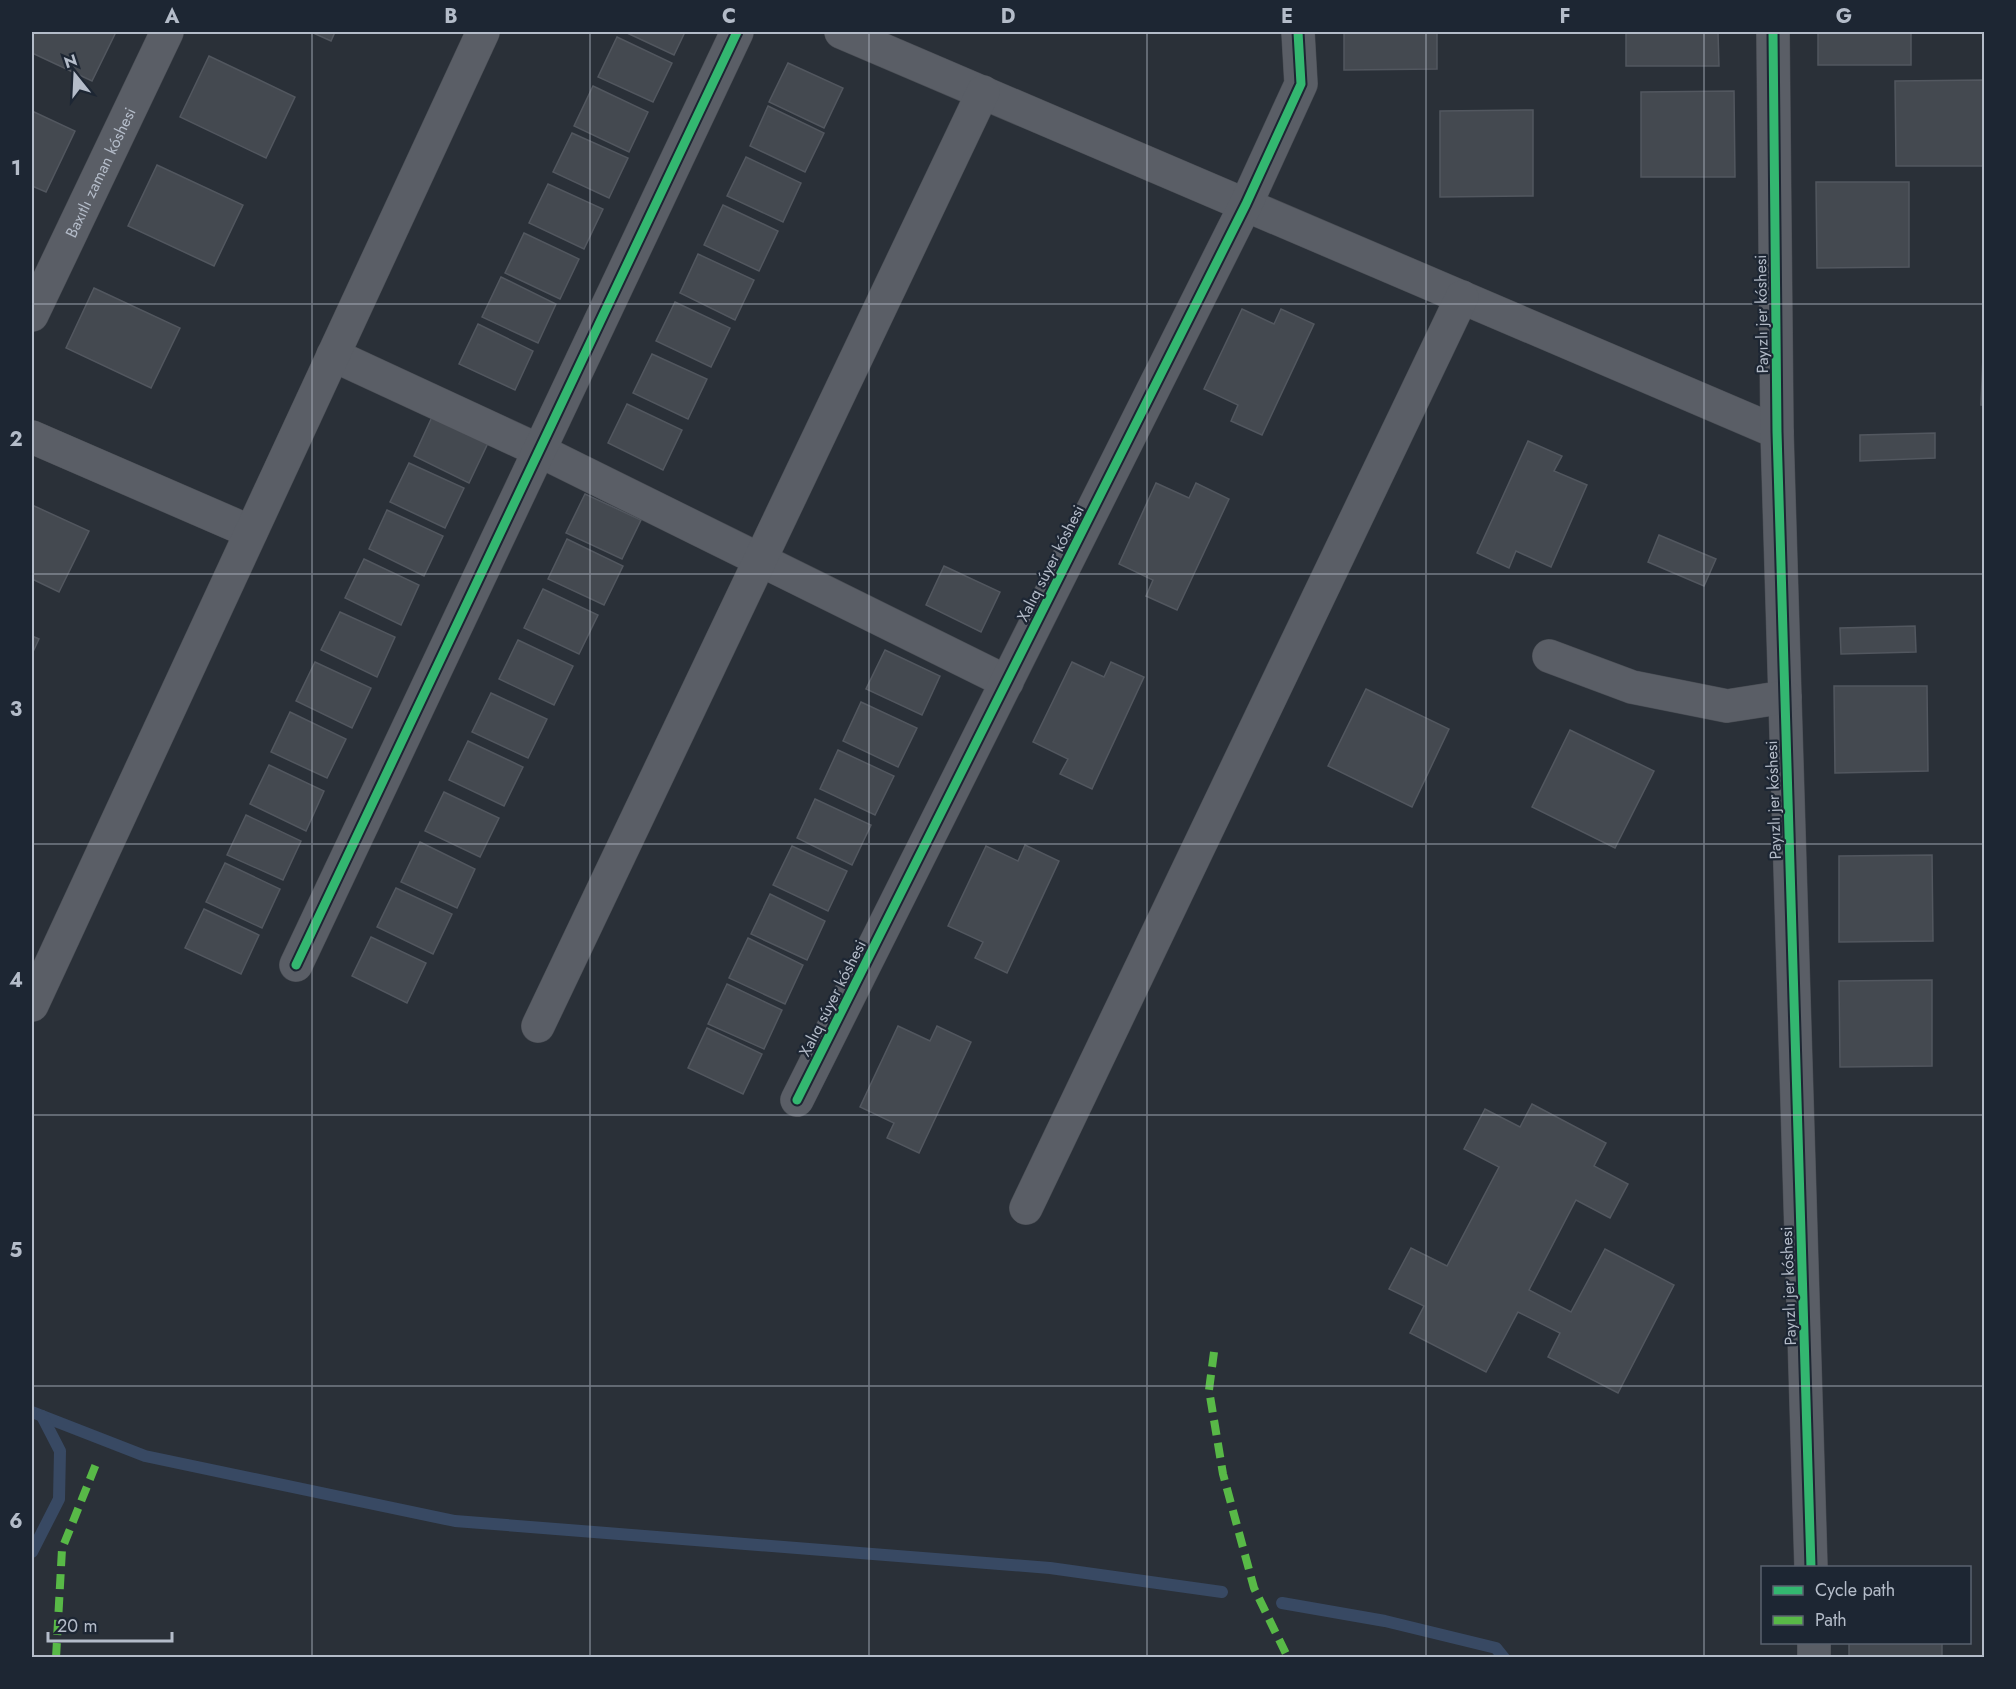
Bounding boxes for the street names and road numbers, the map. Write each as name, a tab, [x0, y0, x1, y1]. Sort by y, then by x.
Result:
street label: Baxıtlı zaman kóshesi	[60, 104, 141, 242]
street label: Payızlı jer kóshesi	[1749, 254, 1774, 374]
street label: Xalıq súyer kóshesi	[1011, 501, 1090, 625]
street label: Payızlı jer kóshesi	[1760, 740, 1787, 860]
street label: Xalıq súyer kóshesi	[793, 936, 872, 1060]
street label: Payızlı jer kóshesi	[1775, 1226, 1802, 1346]

